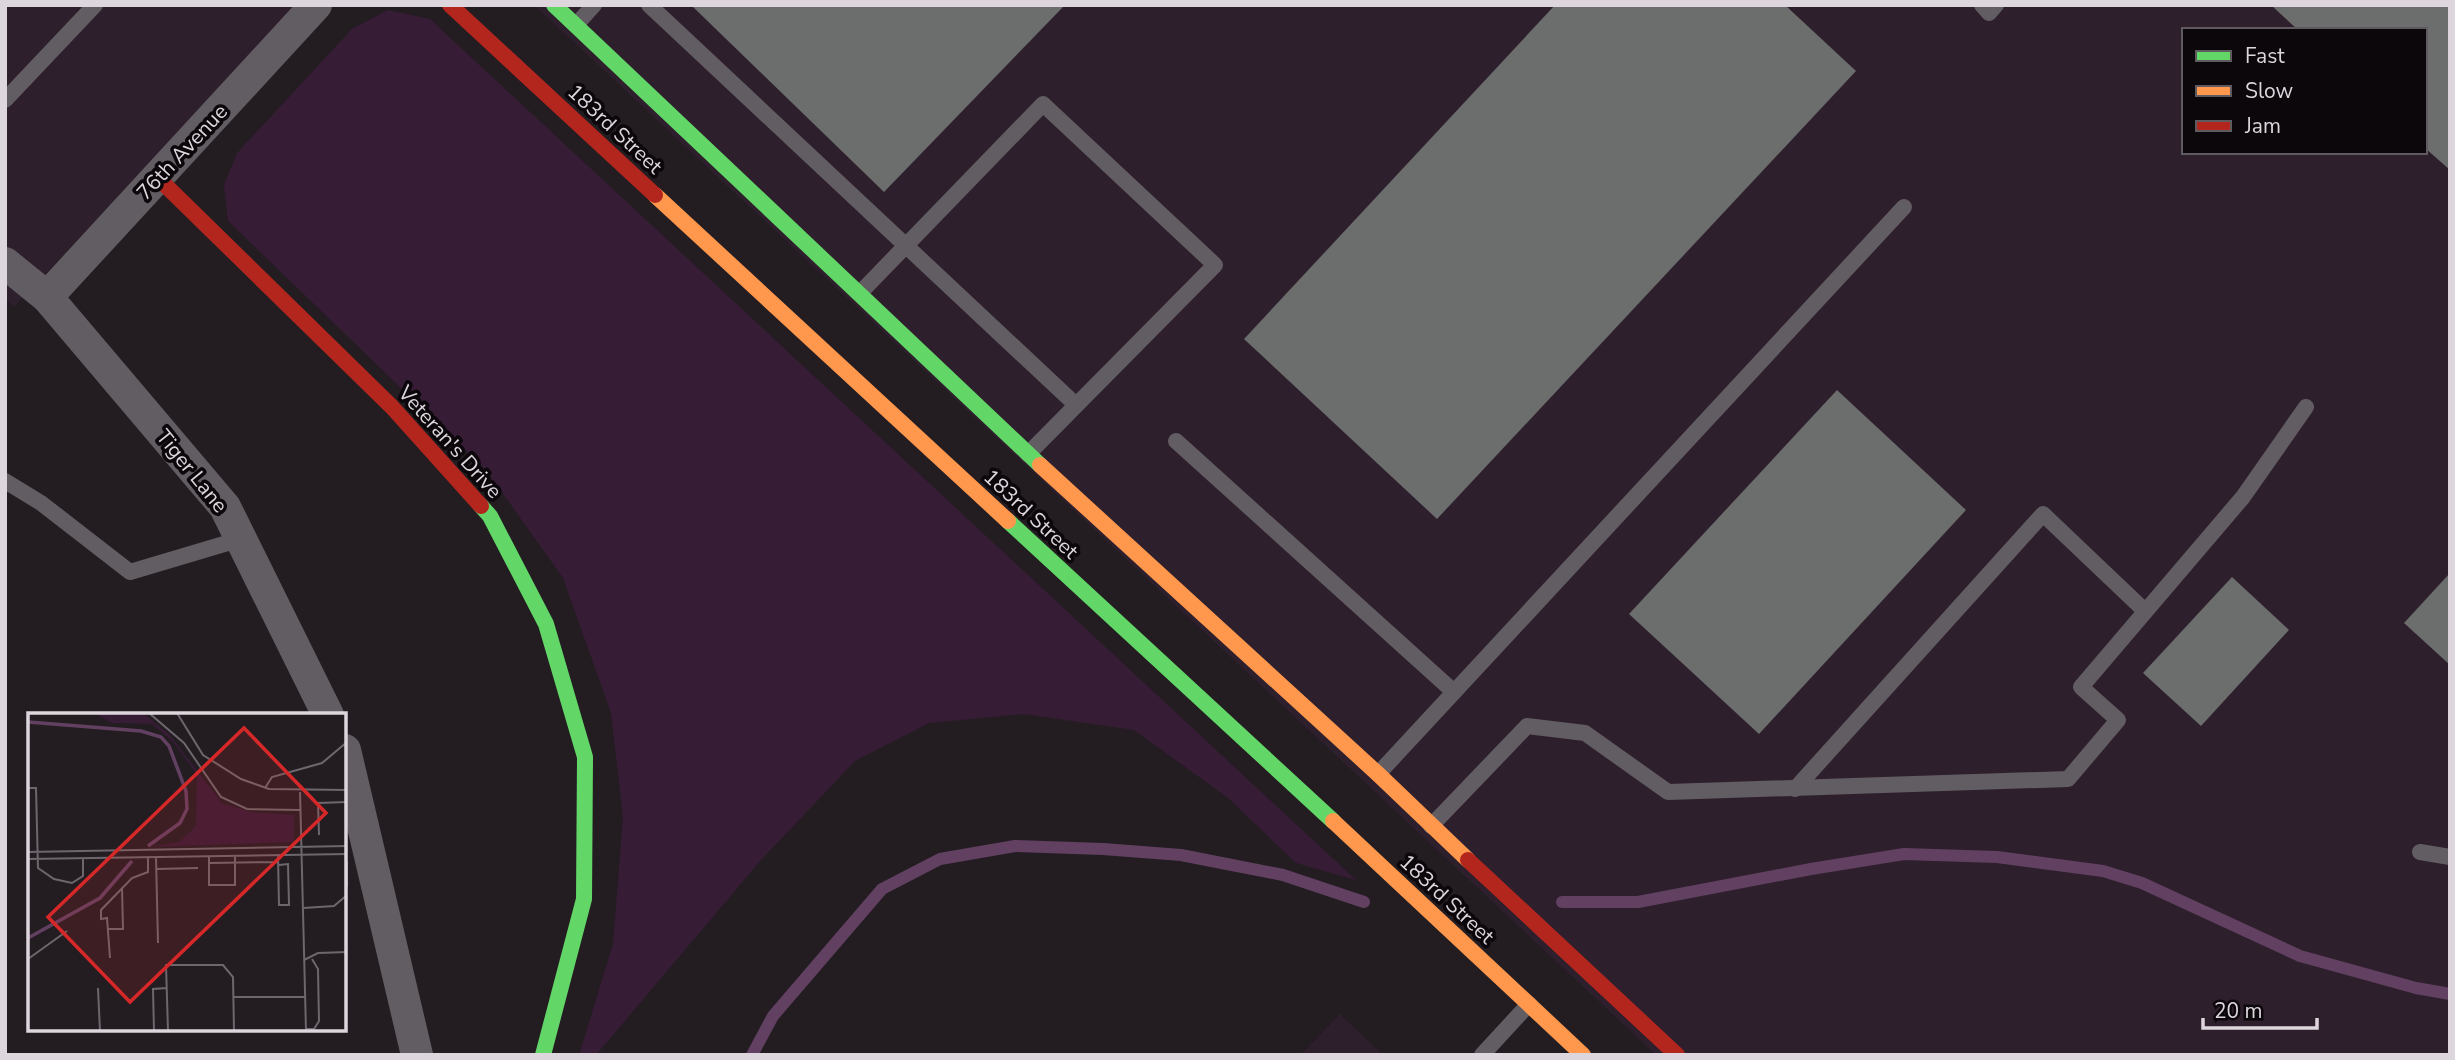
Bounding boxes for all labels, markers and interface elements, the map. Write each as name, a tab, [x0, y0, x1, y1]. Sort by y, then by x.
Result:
legend	[2182, 28, 2427, 154]
text: Fast	[2245, 42, 2285, 70]
text: Slow	[2245, 77, 2294, 105]
street label: 183rd Street	[562, 78, 669, 181]
street label: 76th Avenue	[130, 98, 234, 206]
text: Jam	[2244, 112, 2281, 140]
street label: Veteran's Drive	[391, 379, 508, 505]
street label: Tiger Lane	[150, 424, 234, 518]
street label: 183rd Street	[978, 463, 1085, 566]
inset map	[28, 713, 346, 1032]
street label: 183rd Street	[1394, 848, 1501, 951]
scale bar	[2203, 986, 2317, 1030]
text: 20 m	[2214, 997, 2263, 1025]

